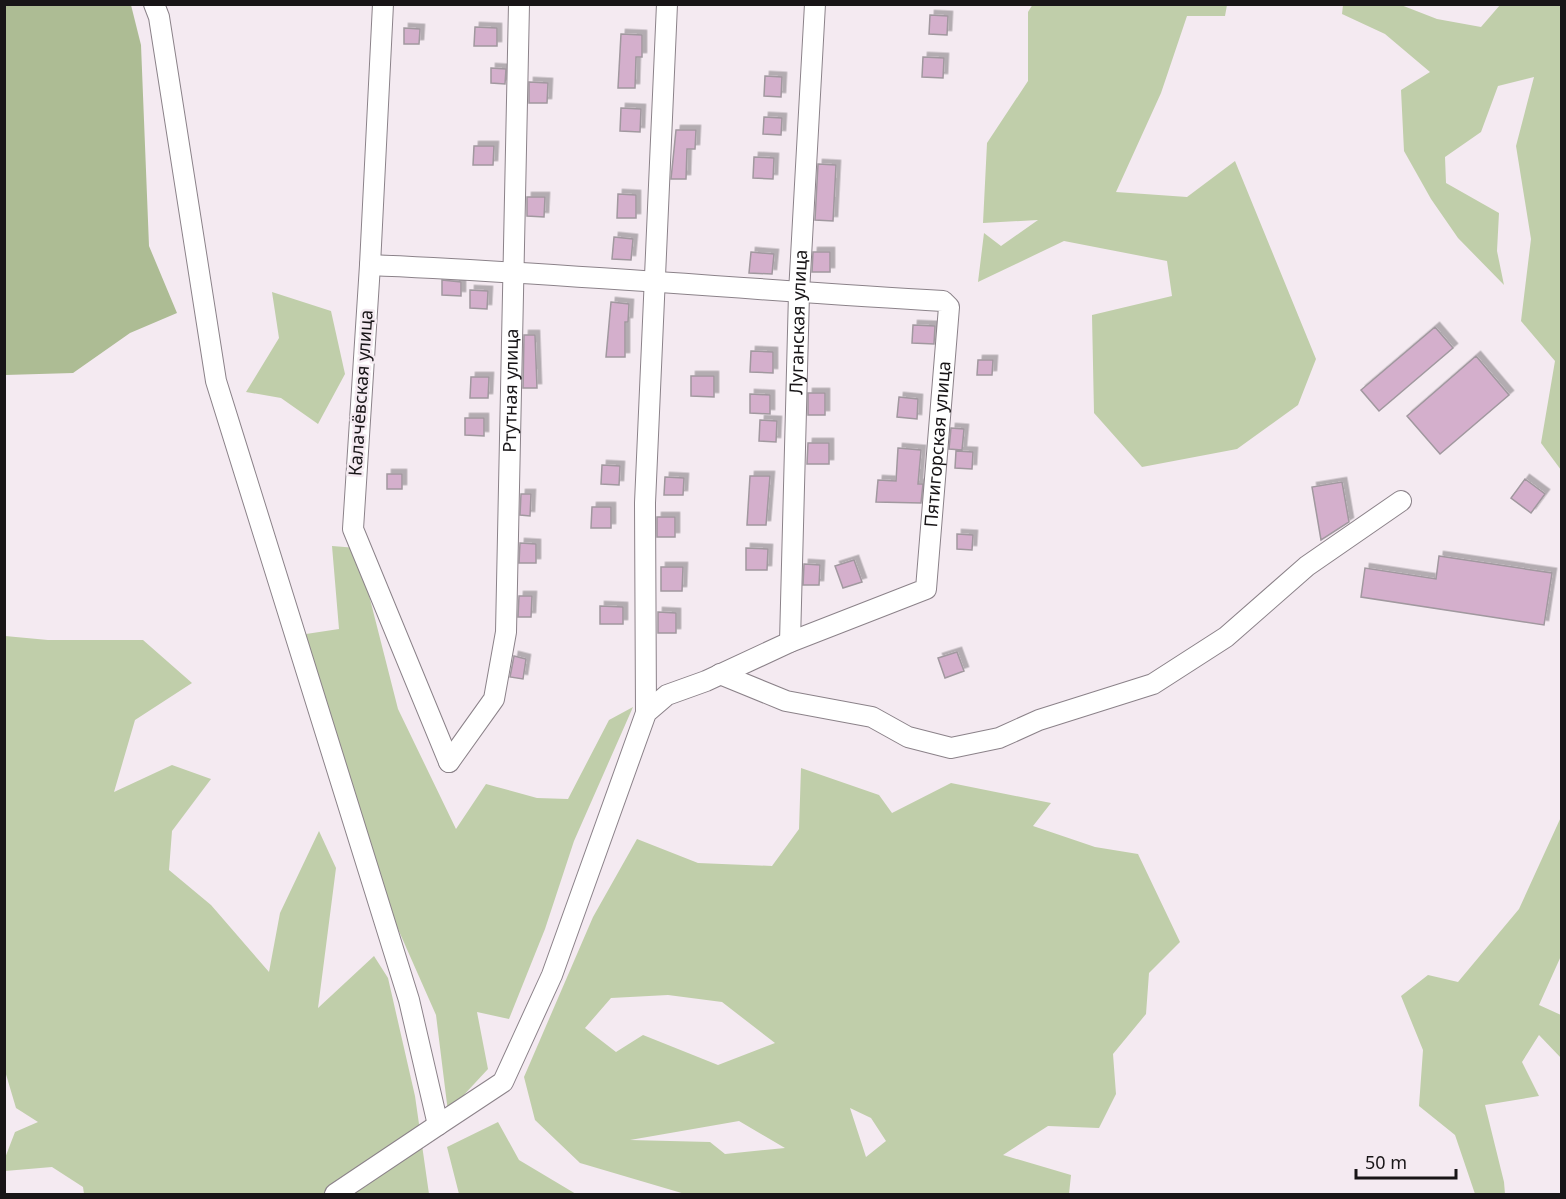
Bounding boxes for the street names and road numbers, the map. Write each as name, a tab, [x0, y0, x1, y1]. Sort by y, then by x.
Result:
street label: Луганская улица	[783, 249, 812, 395]
street label: Калачёвская улица	[342, 309, 378, 477]
street label: Ртутная улица	[497, 328, 523, 453]
street label: Пятигорская улица	[918, 360, 956, 528]

